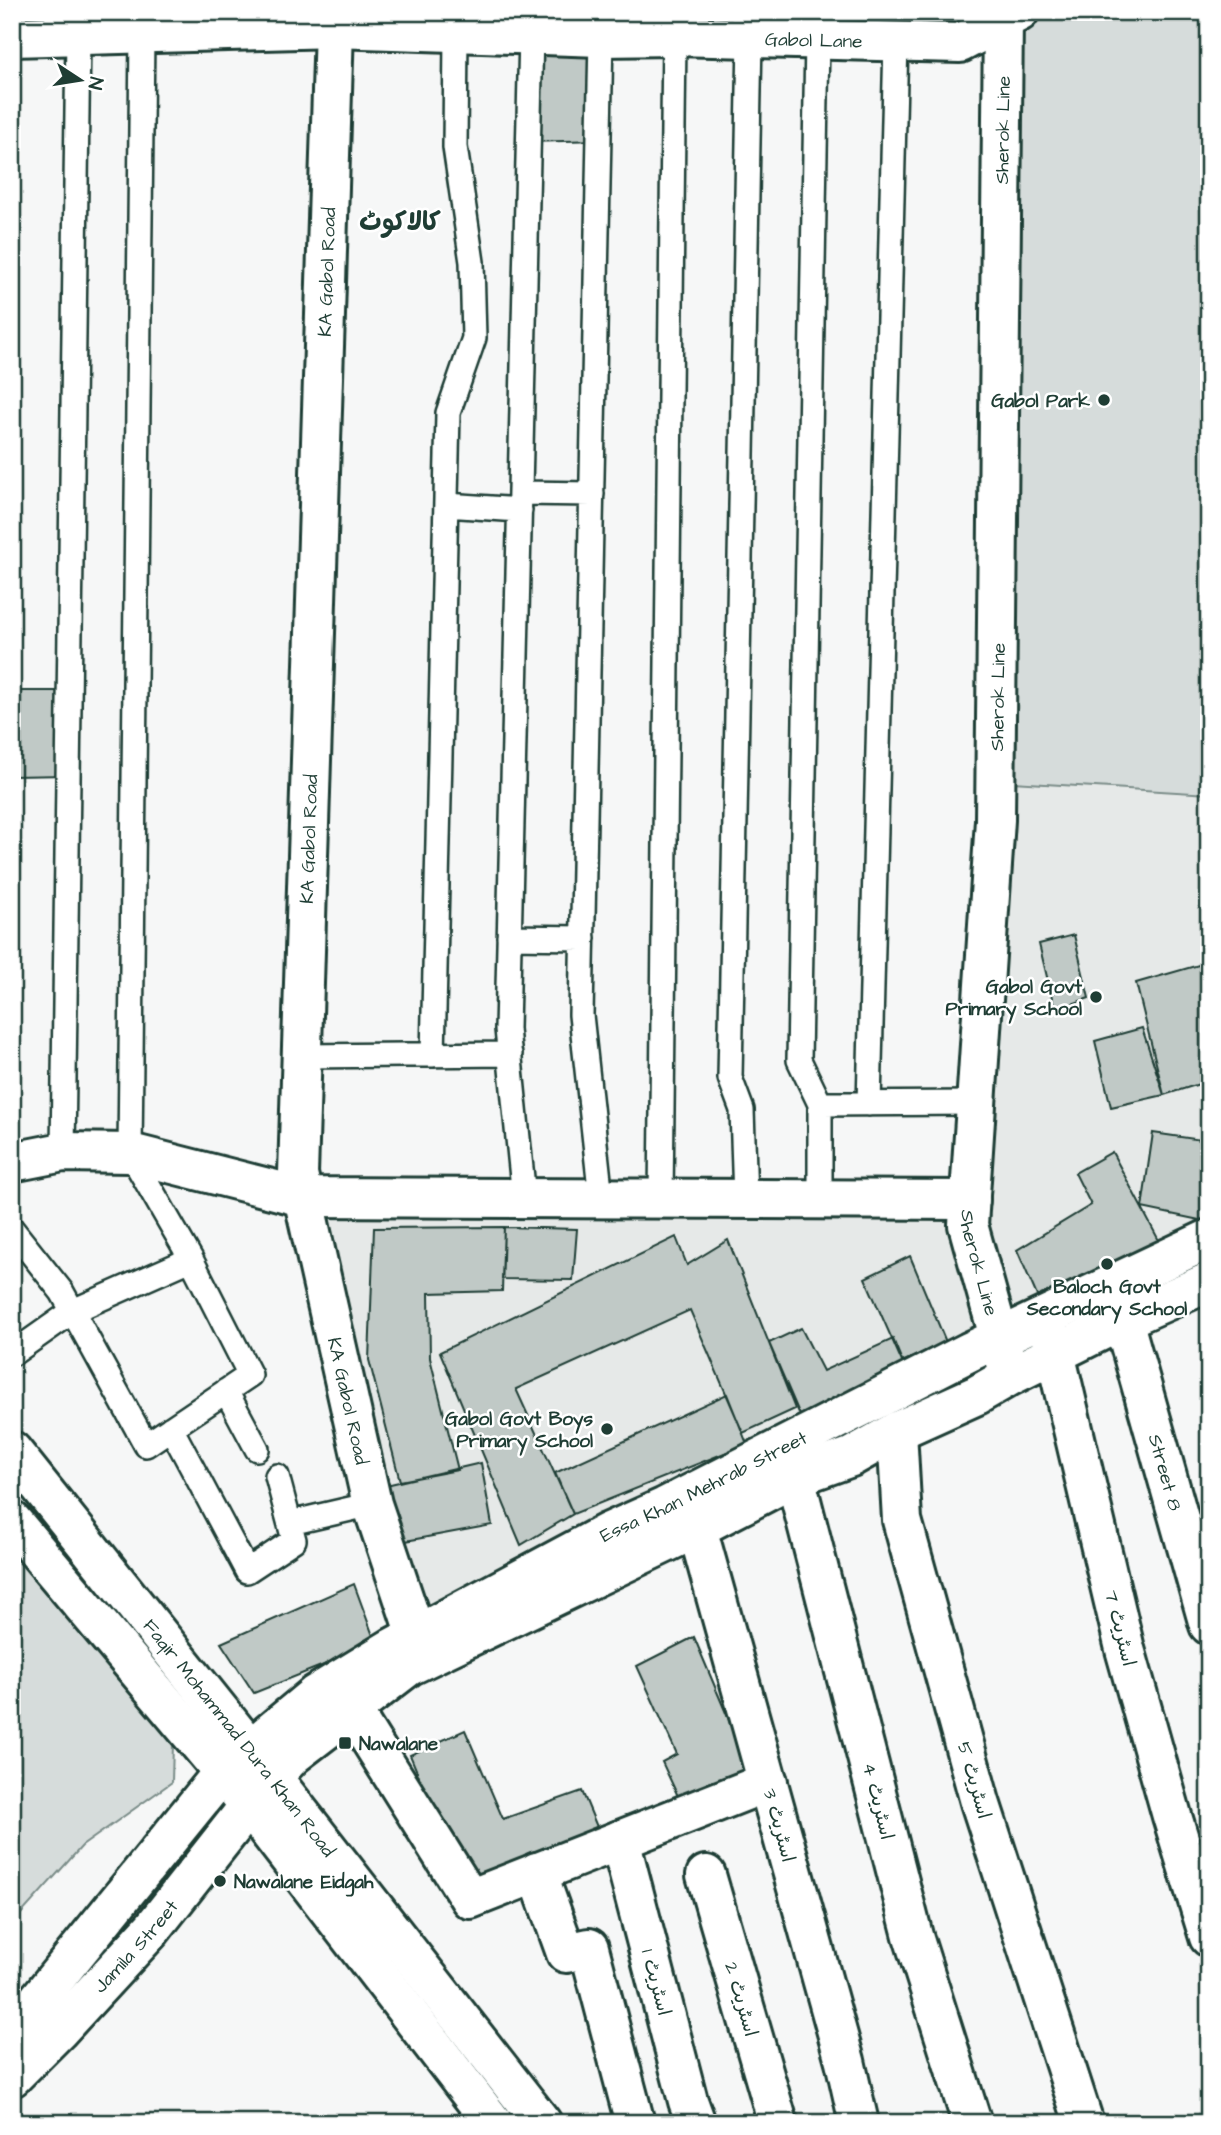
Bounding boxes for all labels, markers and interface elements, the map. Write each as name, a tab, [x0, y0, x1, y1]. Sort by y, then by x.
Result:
street label: Gabol Lane	[765, 26, 863, 56]
north arrow	[46, 46, 116, 116]
text: N	[81, 75, 110, 92]
street label: Sherok Line	[989, 76, 1018, 184]
district label: کالاکوٹ	[359, 204, 441, 240]
street label: KA Gabol Road	[312, 207, 343, 337]
place label: Gabol Park	[991, 388, 1090, 415]
marker: Gabol Park	[1096, 392, 1112, 408]
street label: Sherok Line	[984, 643, 1013, 751]
street label: KA Gabol Road	[294, 774, 325, 904]
place label: Gabol Govt Primary School	[946, 974, 1082, 1024]
marker: Gabol Govt Primary School	[1088, 989, 1104, 1005]
street label: Sherok Line	[953, 1209, 1004, 1319]
marker: Baloch Govt Secondary School	[1099, 1256, 1115, 1272]
place label: Baloch Govt Secondary School	[1026, 1274, 1187, 1324]
street label: KA Gabol Road	[320, 1335, 375, 1468]
place label: Gabol Govt Boys Primary School	[445, 1406, 593, 1456]
marker: Gabol Govt Boys Primary School	[599, 1421, 615, 1437]
street label: Essa Khan Mehrab Street	[595, 1425, 812, 1549]
street label: Street 8	[1141, 1431, 1188, 1514]
street label: اسٹریٹ 7	[1097, 1588, 1142, 1669]
street label: Faqir Mohammad Dura Khan Road	[136, 1614, 341, 1863]
place label: Nawalane	[359, 1731, 439, 1758]
marker: Nawalane	[337, 1735, 353, 1751]
street label: اسٹریٹ 5	[950, 1739, 997, 1822]
street label: اسٹریٹ 4	[855, 1760, 900, 1843]
street label: اسٹریٹ 3	[756, 1786, 801, 1865]
place label: Nawalane Eidgah	[234, 1869, 374, 1897]
marker: Nawalane Eidgah	[212, 1873, 228, 1889]
street label: Jamila Street	[88, 1894, 185, 1999]
street label: اسٹریٹ 1	[634, 1946, 677, 2019]
street label: اسٹریٹ 2	[717, 1959, 764, 2040]

